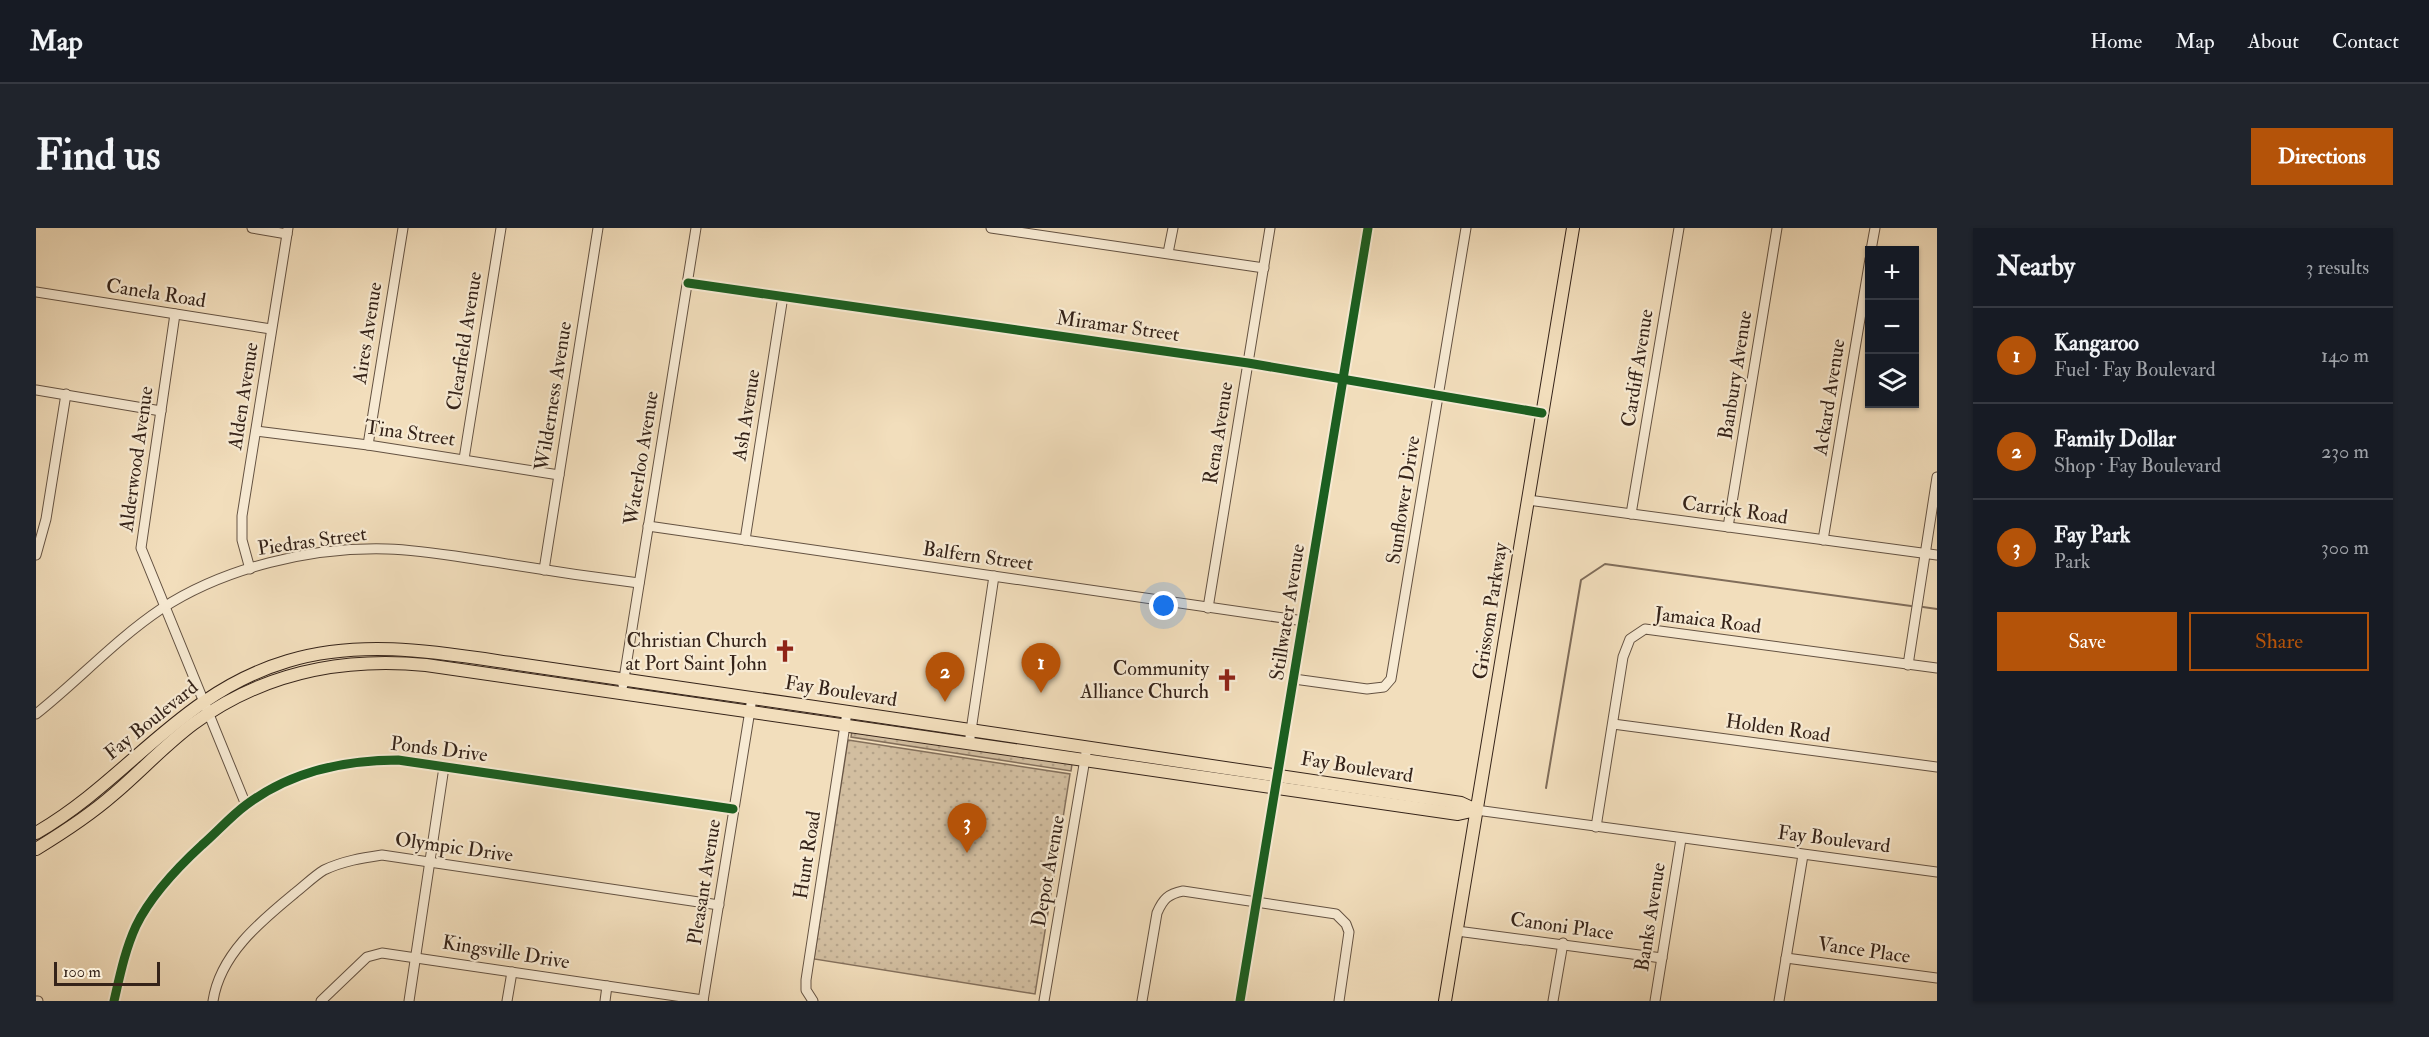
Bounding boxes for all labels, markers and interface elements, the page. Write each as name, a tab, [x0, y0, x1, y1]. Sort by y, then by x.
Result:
text: Map	[30, 24, 83, 59]
text: Home	[2090, 28, 2142, 55]
text: Map	[2175, 28, 2215, 55]
text: About	[2248, 28, 2299, 55]
text: Contact	[2332, 28, 2399, 55]
button: Directions	[2251, 128, 2393, 185]
text: Find us	[36, 130, 160, 182]
map controls	[1865, 246, 1919, 408]
button: +	[1865, 246, 1919, 300]
text: Nearby	[1997, 251, 2075, 283]
text: 3 results	[2306, 255, 2369, 280]
street label: Clearfield Avenue	[441, 270, 487, 412]
street label: Canela Road	[104, 273, 208, 313]
street label: Aires Avenue	[346, 280, 387, 387]
button: −	[1865, 300, 1919, 354]
street label: Miramar Street	[1055, 305, 1182, 347]
street label: Cardiff Avenue	[1615, 307, 1659, 429]
street label: Banbury Avenue	[1712, 309, 1758, 441]
street label: Wilderness Avenue	[529, 320, 577, 473]
text: Kangaroo	[2054, 329, 2139, 357]
street label: Ackard Avenue	[1807, 337, 1851, 458]
street label: Alden Avenue	[222, 341, 264, 452]
text: 1	[2013, 343, 2020, 368]
text: 140 m	[2321, 343, 2369, 368]
button: layers	[1865, 354, 1919, 408]
text: Fuel · Fay Boulevard	[2054, 357, 2216, 382]
street label: Ash Avenue	[726, 368, 766, 463]
street label: Rena Avenue	[1198, 380, 1238, 486]
street label: Alderwood Avenue	[113, 385, 159, 534]
street label: Waterloo Avenue	[618, 389, 664, 528]
street label: Tina Street	[363, 414, 457, 452]
text: Family Dollar	[2054, 425, 2176, 453]
street label: Sunflower Drive	[1381, 434, 1425, 566]
text: 2	[2011, 439, 2022, 464]
text: 230 m	[2321, 439, 2369, 464]
text: Shop · Fay Boulevard	[2054, 453, 2221, 478]
street label: Carrick Road	[1680, 490, 1790, 530]
street label: Piedras Street	[256, 521, 369, 561]
text: Fay Park	[2054, 521, 2130, 549]
text: 3	[2013, 535, 2020, 560]
text: 300 m	[2321, 535, 2369, 560]
street label: Balfern Street	[921, 536, 1035, 576]
street label: Grissom Parkway	[1467, 540, 1513, 681]
street label: Stillwater Avenue	[1264, 542, 1310, 682]
text: Park	[2054, 549, 2090, 574]
your location	[1149, 591, 1178, 620]
street label: Jamaica Road	[1652, 601, 1763, 639]
button: Save	[1997, 612, 2177, 671]
button: Share	[2189, 612, 2369, 671]
place label: Christian Church at Port Saint John	[626, 628, 768, 676]
church icon: Christian Church at Port Saint John	[772, 638, 798, 664]
pin: 1	[1022, 644, 1060, 693]
pin: 2	[926, 652, 964, 702]
place label: Community Alliance Church	[1079, 656, 1210, 704]
church icon: Community Alliance Church	[1214, 667, 1240, 693]
street label: Fay Boulevard	[783, 670, 899, 712]
street label: Fay Boulevard	[99, 674, 203, 765]
street label: Holden Road	[1724, 708, 1832, 748]
street label: Ponds Drive	[389, 731, 489, 767]
street label: Fay Boulevard	[1299, 746, 1415, 788]
pin: 3	[948, 804, 986, 853]
street label: Hunt Road	[788, 809, 826, 901]
street label: Depot Avenue	[1026, 813, 1071, 929]
street label: Pleasant Avenue	[682, 817, 726, 947]
street label: Fay Boulevard	[1776, 820, 1892, 858]
street label: Olympic Drive	[393, 826, 515, 869]
street label: Banks Avenue	[1629, 861, 1671, 973]
street label: Canoni Place	[1509, 906, 1615, 946]
street label: Kingsville Drive	[440, 930, 572, 974]
street label: Vance Place	[1816, 931, 1912, 969]
scale bar	[54, 959, 160, 986]
text: 100 m	[63, 962, 101, 982]

